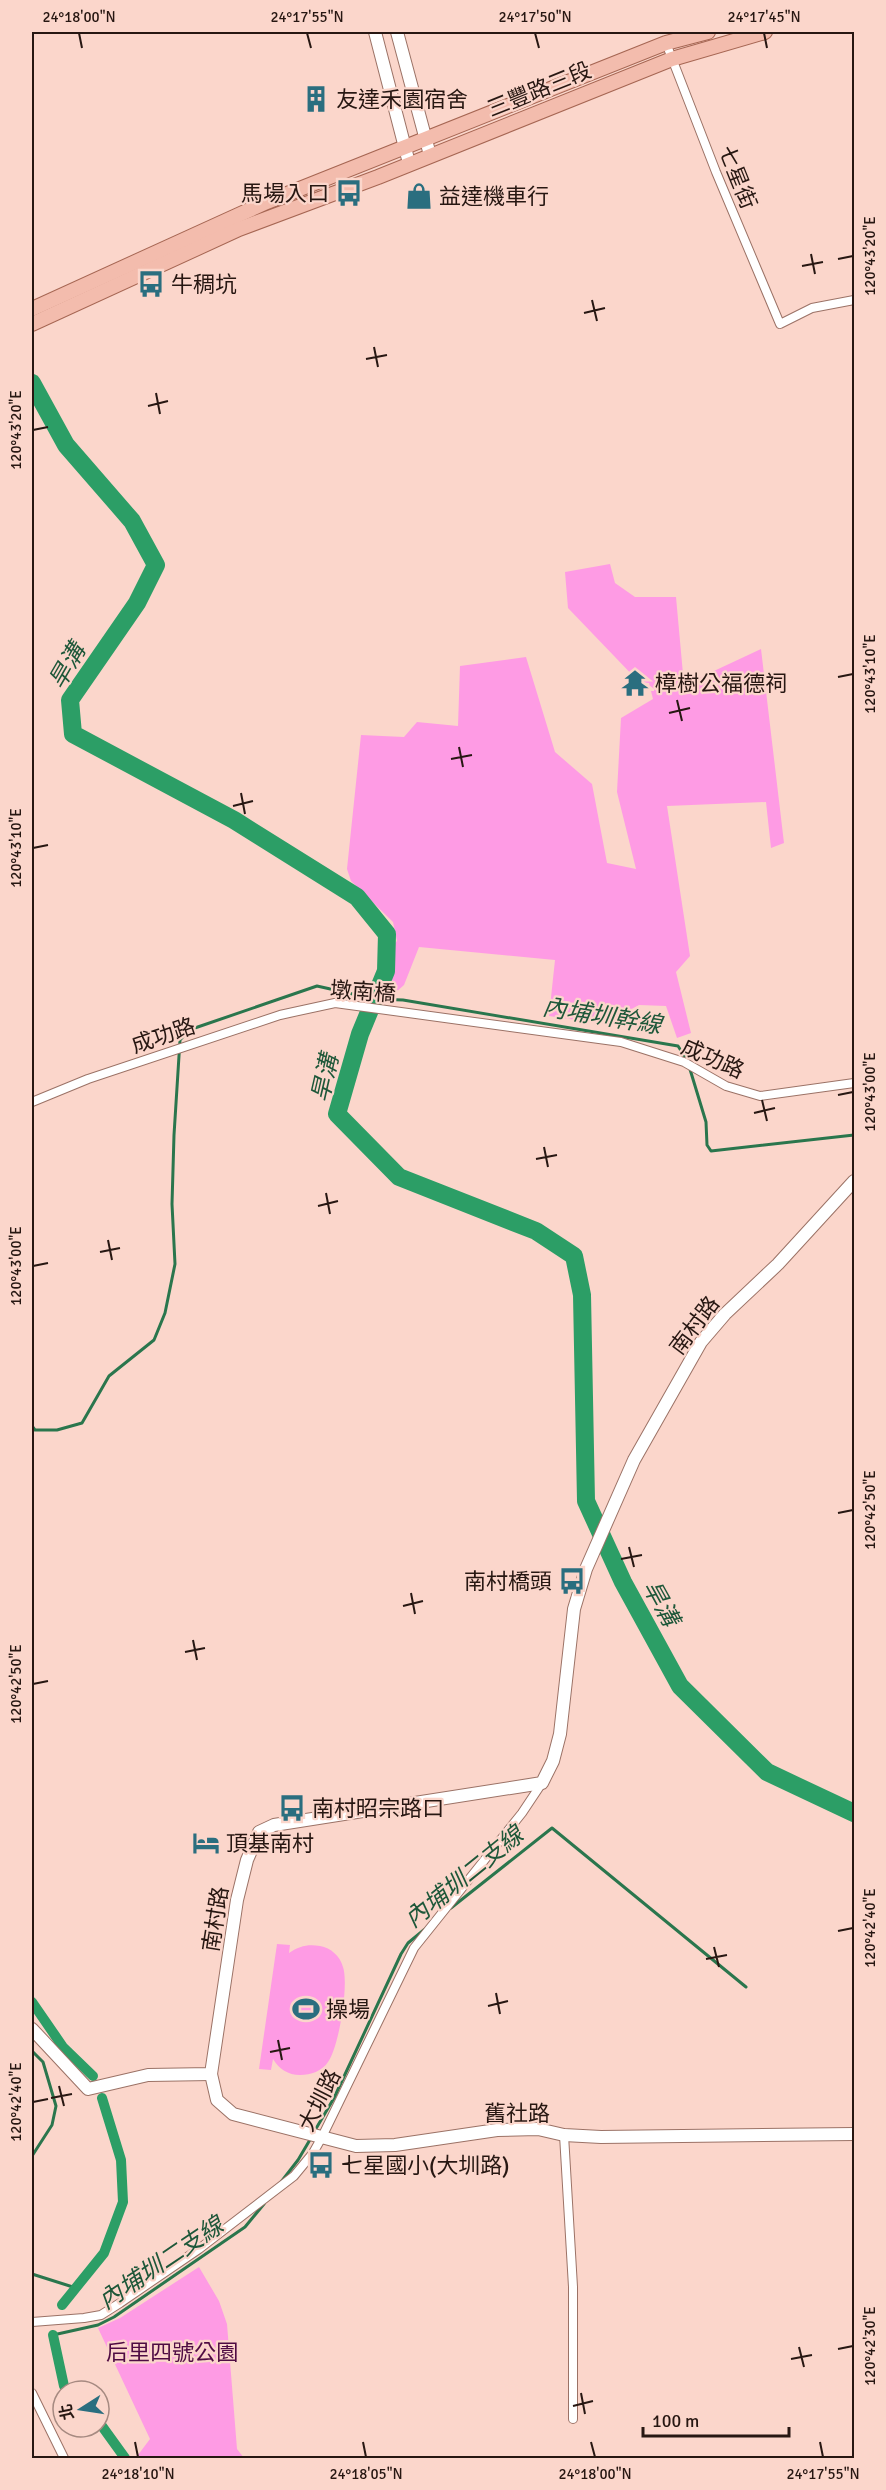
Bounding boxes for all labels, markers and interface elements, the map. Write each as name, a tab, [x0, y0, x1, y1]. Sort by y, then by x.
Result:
text: 24°18'00"N	[42, 8, 116, 26]
text: 24°17'55"N	[270, 8, 344, 26]
text: 24°17'50"N	[498, 8, 572, 26]
text: 24°17'45"N	[727, 8, 801, 26]
street label: 三豐路三段	[483, 56, 595, 123]
building icon: 友達禾園宿舍	[301, 84, 331, 114]
place label: 友達禾園宿舍	[336, 86, 468, 113]
street label: 七星街	[713, 142, 762, 213]
bus stop icon: 馬場入口	[334, 178, 364, 208]
place label: 馬場入口	[241, 180, 329, 207]
shop icon: 益達機車行	[404, 181, 434, 211]
place label: 益達機車行	[439, 183, 549, 210]
text: 120°43'20"E	[861, 216, 879, 296]
bus stop icon: 牛稠坑	[136, 269, 166, 299]
place label: 牛稠坑	[171, 271, 237, 298]
text: 120°43'20"E	[7, 390, 25, 470]
text: 120°43'10"E	[861, 634, 879, 714]
water label: 旱溝	[42, 635, 93, 694]
temple icon: 樟樹公福德祠	[620, 668, 650, 698]
place label: 樟樹公福德祠	[655, 670, 787, 697]
text: 120°43'10"E	[7, 808, 25, 888]
street label: 墩南橋	[329, 976, 397, 1007]
water label: 內埔圳幹線	[540, 992, 667, 1041]
street label: 成功路	[128, 1012, 199, 1059]
street label: 成功路	[677, 1033, 748, 1084]
water label: 旱溝	[305, 1048, 346, 1105]
text: 120°43'00"E	[861, 1052, 879, 1132]
text: 120°43'00"E	[7, 1226, 25, 1306]
street label: 南村路	[664, 1291, 725, 1360]
text: 120°42'50"E	[861, 1470, 879, 1550]
bus stop icon: 南村橋頭	[557, 1566, 587, 1596]
place label: 南村橋頭	[464, 1568, 552, 1595]
water label: 旱溝	[636, 1575, 687, 1634]
text: 120°42'50"E	[7, 1644, 25, 1724]
bus stop icon: 南村昭宗路口	[277, 1793, 307, 1823]
place label: 南村昭宗路口	[312, 1795, 444, 1822]
water label: 內埔圳二支線	[399, 1818, 532, 1934]
hotel icon: 頂基南村	[191, 1828, 221, 1858]
place label: 頂基南村	[226, 1830, 314, 1857]
street label: 南村路	[197, 1884, 234, 1954]
text: 120°42'40"E	[861, 1888, 879, 1968]
sports icon: 操場	[291, 1994, 321, 2024]
place label: 操場	[326, 1996, 370, 2023]
text: 120°42'40"E	[7, 2062, 25, 2142]
street label: 大圳路	[292, 2065, 346, 2136]
street label: 舊社路	[484, 2100, 550, 2127]
bus stop icon: 七星國小(大圳路)	[306, 2150, 336, 2180]
place label: 七星國小(大圳路)	[341, 2152, 510, 2179]
water label: 內埔圳二支線	[93, 2209, 232, 2316]
text: 120°42'30"E	[861, 2306, 879, 2386]
park label: 后里四號公園	[106, 2339, 238, 2366]
north arrow	[51, 2379, 111, 2439]
scale bar	[643, 2400, 788, 2438]
text: 北	[56, 2402, 79, 2422]
text: 100 m	[652, 2410, 699, 2432]
text: 24°18'10"N	[101, 2465, 175, 2483]
text: 24°18'05"N	[329, 2465, 403, 2483]
text: 24°18'00"N	[558, 2465, 632, 2483]
text: 24°17'55"N	[786, 2465, 860, 2483]

